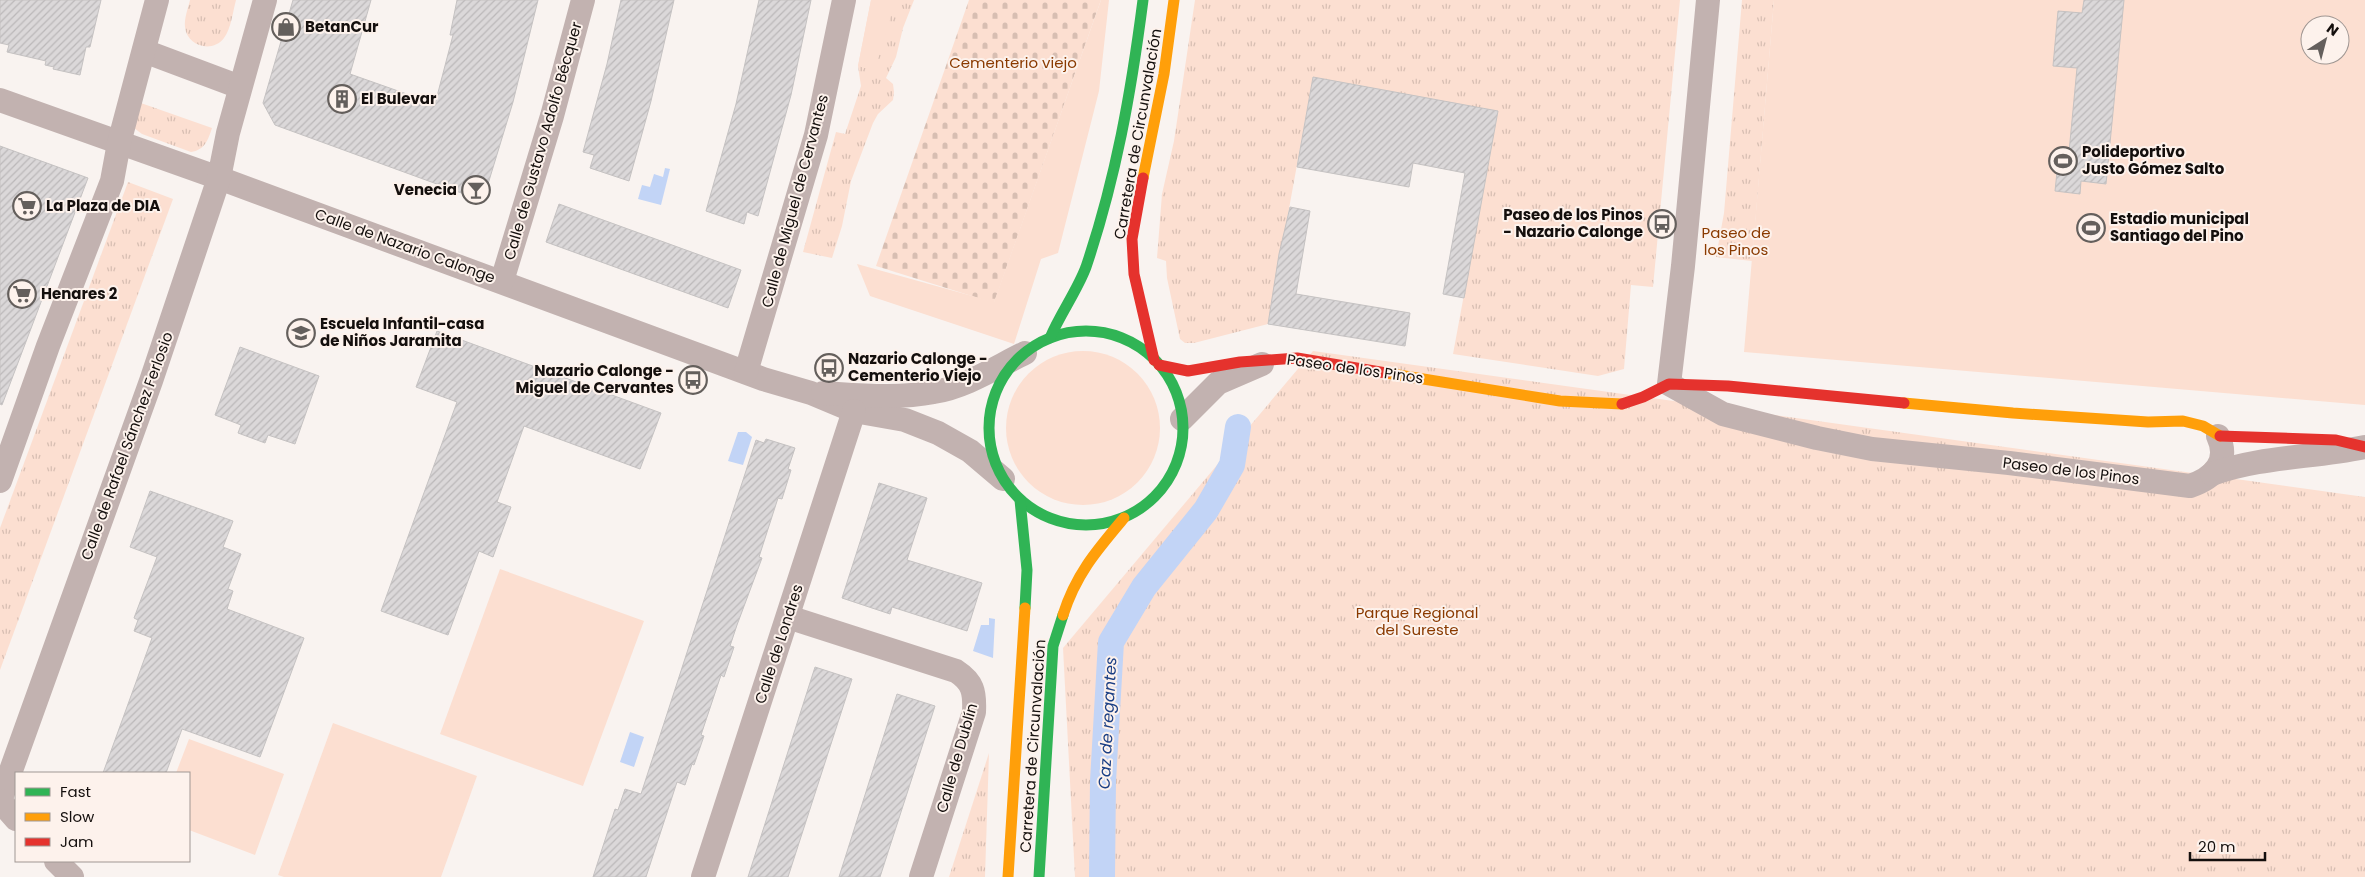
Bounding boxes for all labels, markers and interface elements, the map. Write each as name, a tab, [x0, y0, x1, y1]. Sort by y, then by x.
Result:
shop icon: BetanCur	[271, 12, 301, 42]
north arrow	[2300, 15, 2350, 65]
place label: BetanCur	[305, 16, 379, 37]
text: N	[2323, 18, 2343, 41]
street label: Calle de Gustavo Adolfo Bécquer	[498, 19, 587, 262]
street label: Carretera de Circunvalación	[1109, 27, 1166, 241]
park label: Cementerio viejo	[949, 52, 1077, 73]
building icon: El Bulevar	[327, 84, 357, 114]
place label: El Bulevar	[361, 88, 437, 109]
street label: Calle de Miguel de Cervantes	[756, 92, 833, 310]
place label: Polideportivo Justo Gómez Salto	[2082, 141, 2225, 179]
sports icon: Polideportivo Justo Gómez Salto	[2048, 146, 2078, 176]
bar icon: Venecia	[461, 175, 491, 205]
place label: Venecia	[394, 179, 457, 200]
supermarket icon: La Plaza de DIA	[12, 191, 42, 221]
place label: La Plaza de DIA	[46, 195, 160, 216]
street label: Calle de Nazario Calonge	[312, 203, 498, 288]
place label: Paseo de los Pinos - Nazario Calonge	[1503, 204, 1643, 242]
place label: Estadio municipal Santiago del Pino	[2110, 208, 2249, 246]
bus stop icon: Paseo de los Pinos - Nazario Calonge	[1647, 209, 1677, 239]
sports icon: Estadio municipal Santiago del Pino	[2076, 213, 2106, 243]
park label: Paseo de los Pinos	[1701, 222, 1771, 260]
supermarket icon: Henares 2	[7, 279, 37, 309]
place label: Henares 2	[41, 283, 118, 304]
place label: Escuela Infantil-casa de Niños Jaramita	[320, 313, 484, 351]
school or university icon: Escuela Infantil-casa de Niños Jaramita	[286, 318, 316, 348]
street label: Calle de Rafael Sánchez Ferlosio	[75, 329, 178, 563]
place label: Nazario Calonge - Cementerio Viejo	[848, 348, 988, 386]
street label: Paseo de los Pinos	[1286, 349, 1425, 388]
bus stop icon: Nazario Calonge - Cementerio Viejo	[814, 353, 844, 383]
place label: Nazario Calonge - Miguel de Cervantes	[516, 360, 674, 398]
bus stop icon: Nazario Calonge - Miguel de Cervantes	[678, 365, 708, 395]
street label: Paseo de los Pinos	[2002, 452, 2141, 489]
street label: Calle de Londres	[749, 581, 808, 706]
park label: Parque Regional del Sureste	[1356, 602, 1478, 640]
street label: Carretera de Circunvalación	[1015, 639, 1050, 853]
water label: Caz de regantes	[1093, 656, 1122, 790]
street label: Calle de Dublín	[931, 701, 982, 815]
legend	[15, 772, 190, 862]
text: Fast	[60, 781, 91, 802]
text: Slow	[60, 806, 95, 827]
scale bar	[2190, 830, 2265, 862]
text: Jam	[60, 831, 94, 852]
text: 20 m	[2198, 836, 2236, 857]

